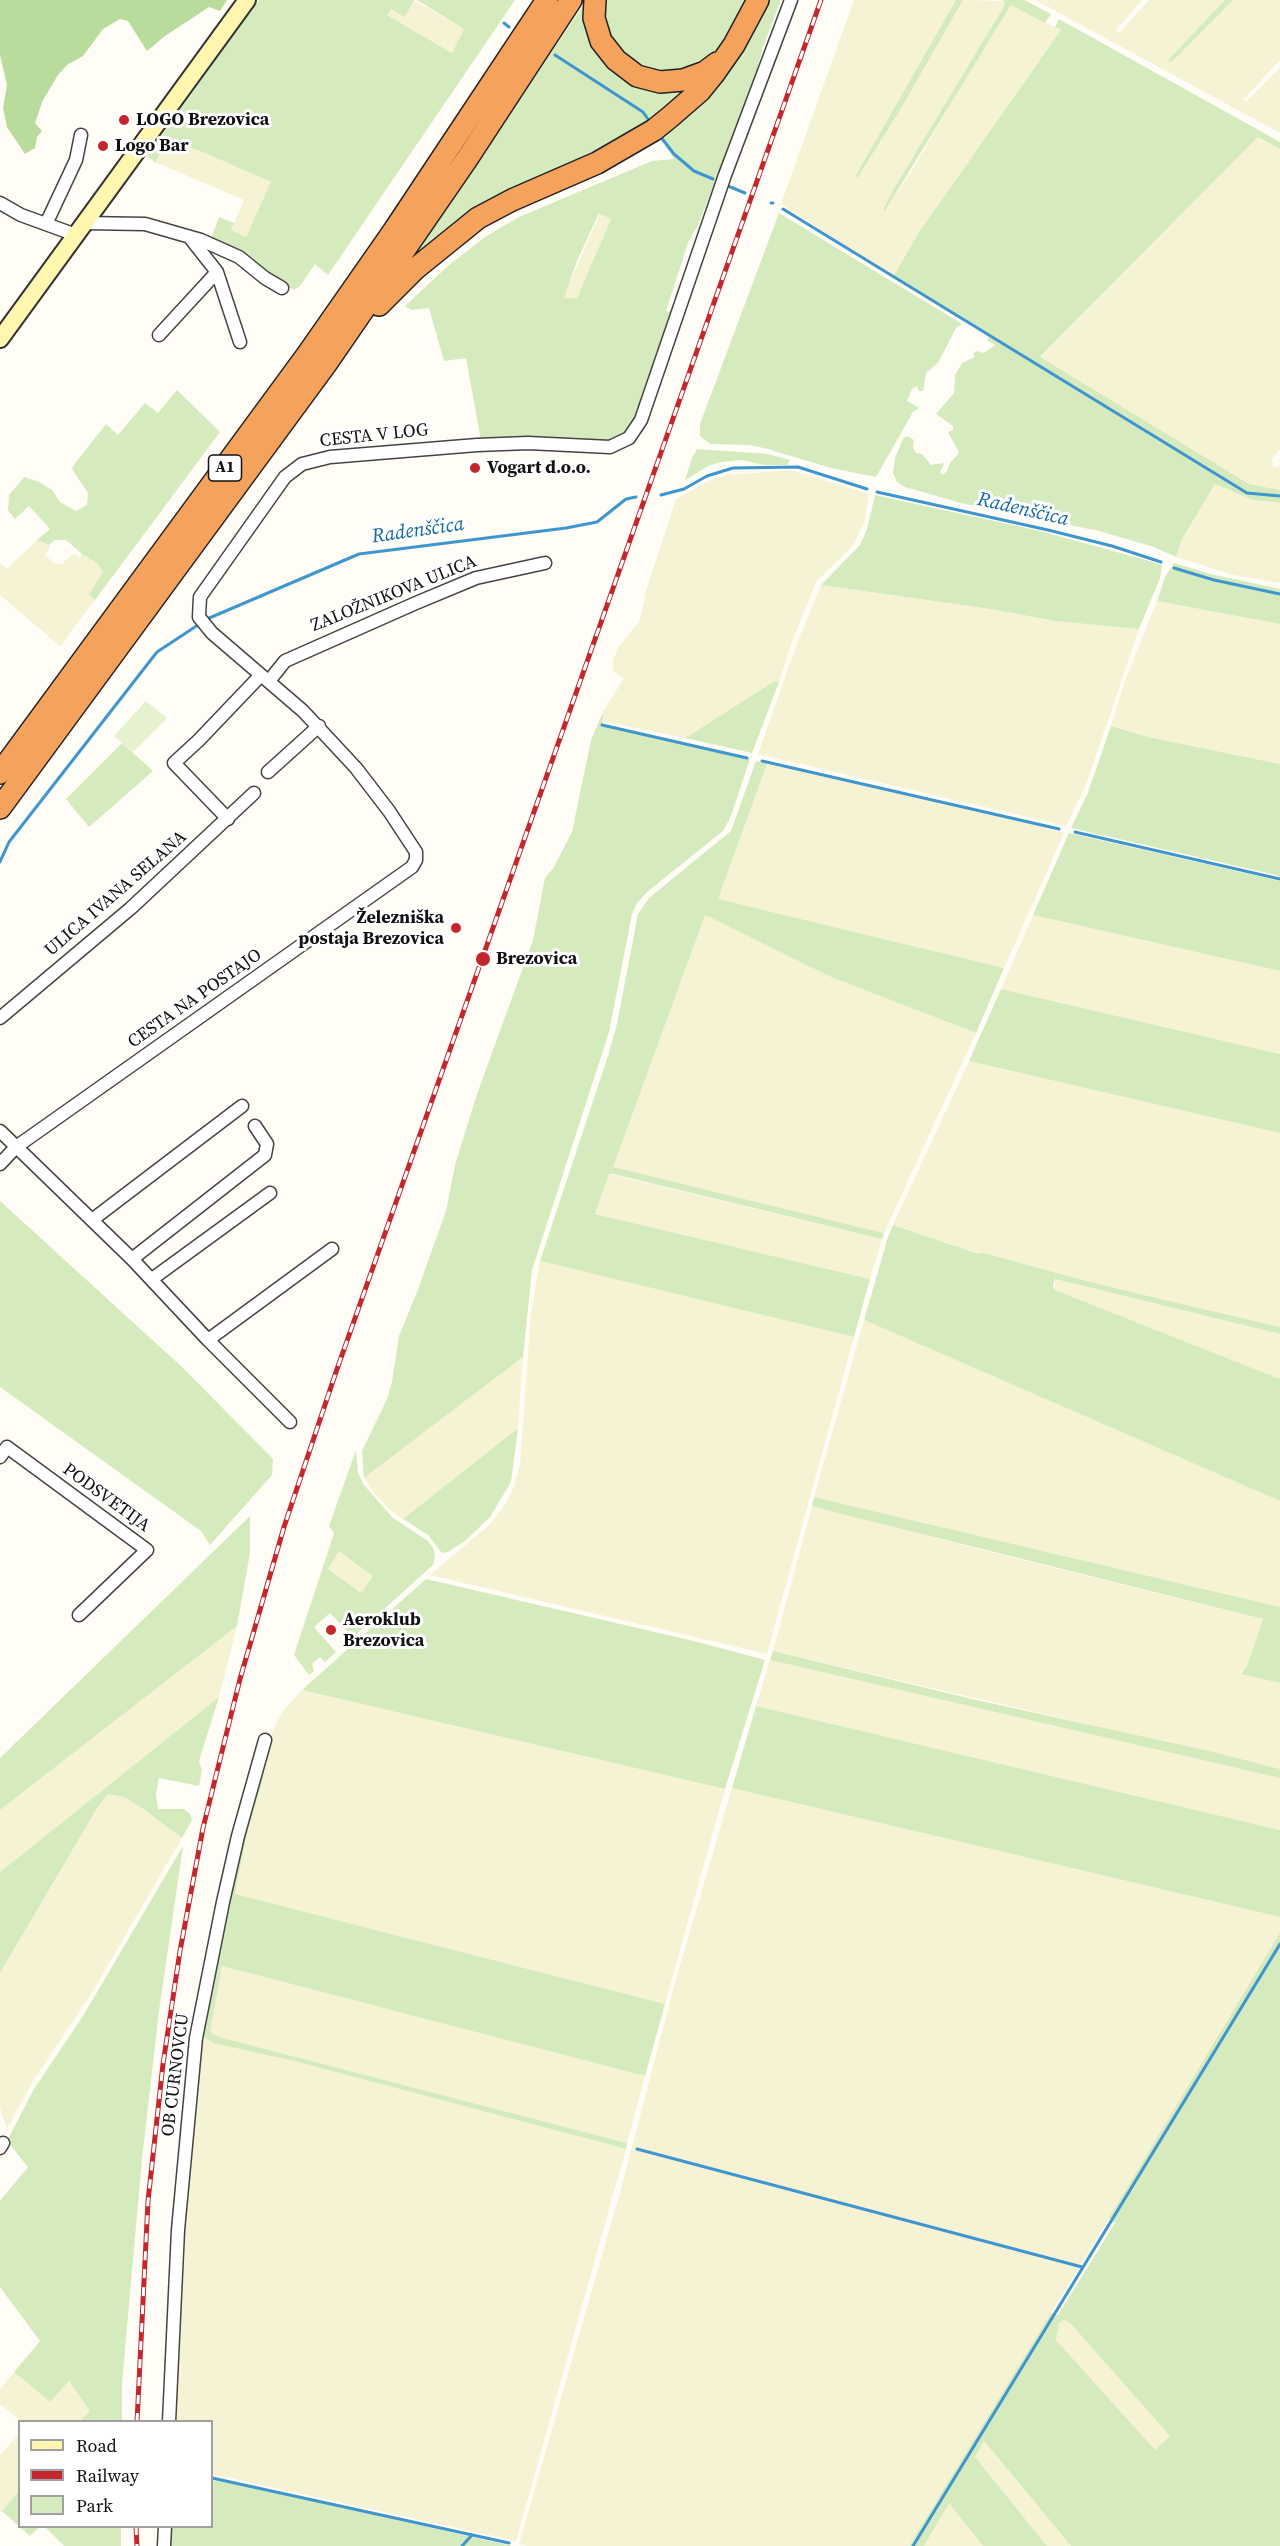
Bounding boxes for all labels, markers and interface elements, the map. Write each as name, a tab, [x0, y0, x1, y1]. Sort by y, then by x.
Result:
place label: LOGO Brezovica	[136, 109, 269, 131]
marker: LOGO Brezovica	[117, 113, 131, 127]
place label: Logo Bar	[115, 135, 189, 157]
marker: Logo Bar	[96, 139, 110, 153]
street label: CESTA V LOG	[319, 420, 429, 452]
road number: A1	[208, 455, 242, 481]
place label: Vogart d.o.o.	[487, 457, 591, 479]
marker: Vogart d.o.o.	[468, 461, 482, 475]
water label: Radenščica	[975, 488, 1071, 532]
water label: Radenščica	[370, 513, 466, 549]
street label: ZALOŽNIKOVA ULICA	[308, 551, 480, 637]
street label: ULICA IVANA SELANA	[41, 827, 191, 961]
place label: Železniška postaja Brezovica	[298, 907, 444, 950]
marker: Železniška postaja Brezovica	[449, 921, 463, 935]
street label: CESTA NA POSTAJO	[124, 945, 266, 1053]
place label: Brezovica	[496, 948, 577, 970]
marker: Brezovica	[474, 950, 492, 968]
street label: PODSVETIJA	[58, 1459, 154, 1537]
place label: Aeroklub Brezovica	[343, 1609, 424, 1652]
marker: Aeroklub Brezovica	[324, 1623, 338, 1637]
street label: OB CURNOVCU	[158, 2012, 194, 2138]
legend	[18, 2420, 213, 2528]
text: Road	[76, 2433, 117, 2458]
text: Railway	[76, 2463, 139, 2488]
text: Park	[76, 2493, 113, 2518]

